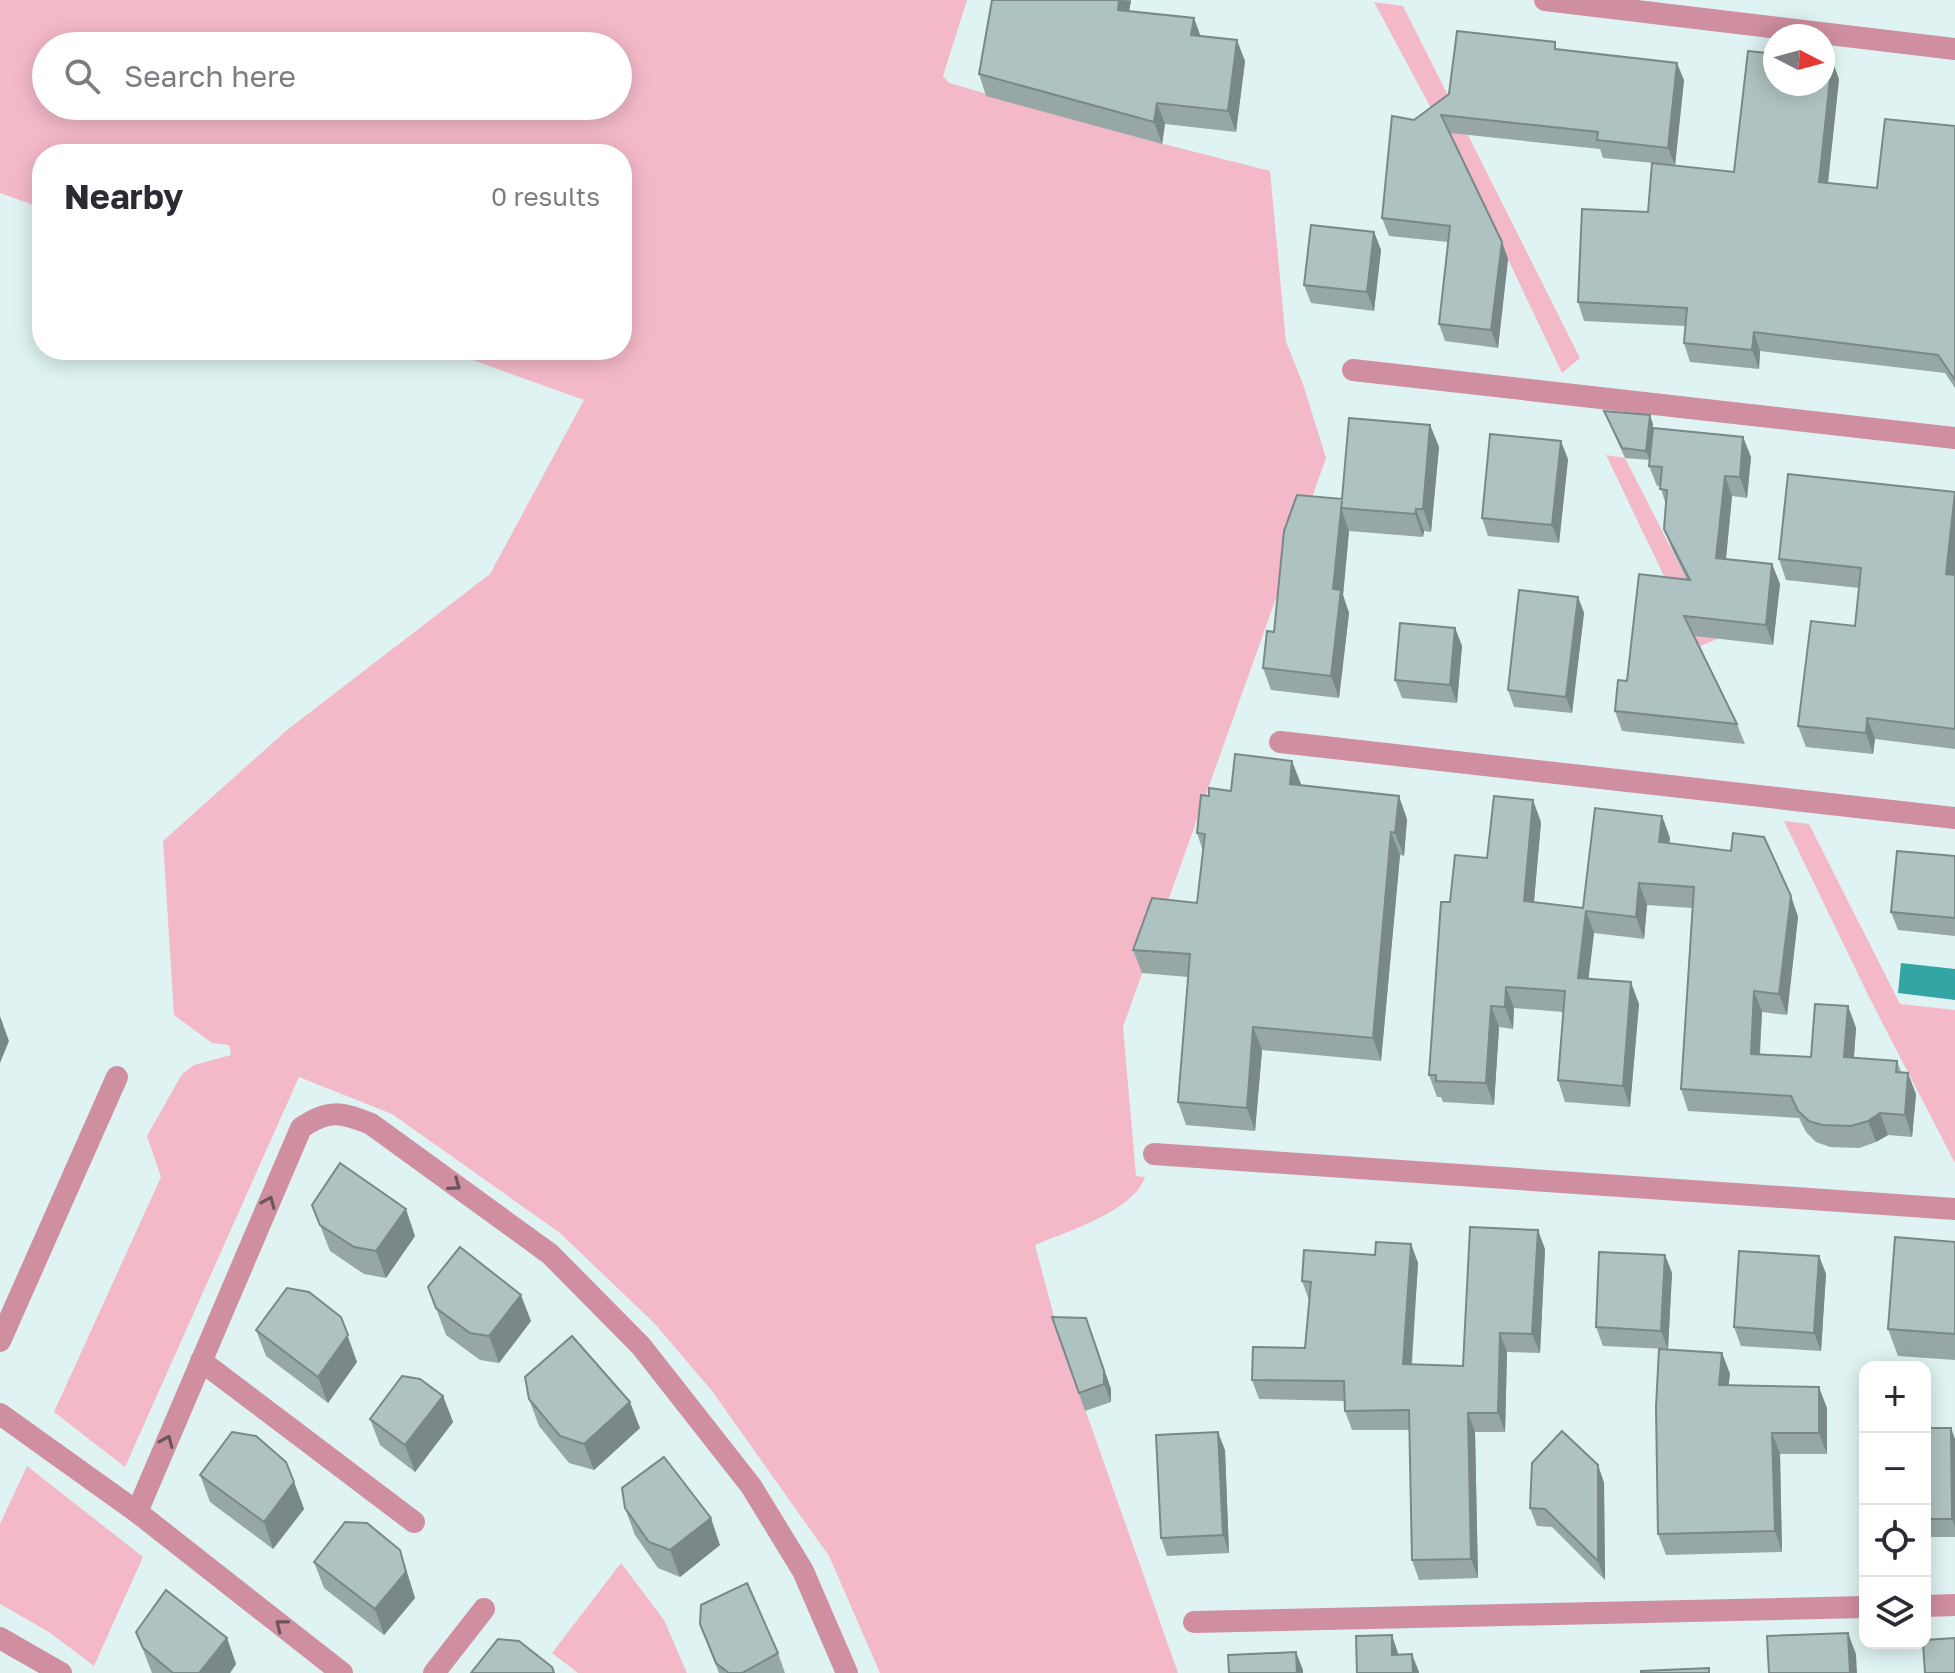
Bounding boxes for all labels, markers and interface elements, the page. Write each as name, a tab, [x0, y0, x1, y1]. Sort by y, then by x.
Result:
north arrow	[1763, 24, 1835, 96]
search box	[32, 32, 632, 120]
icon: search	[60, 54, 104, 98]
text: Search here	[124, 58, 296, 94]
text: Nearby	[64, 176, 184, 216]
text: 0 results	[491, 181, 600, 212]
one-way arrow	[446, 1175, 460, 1190]
one-way arrow	[260, 1196, 276, 1210]
map controls	[1859, 1361, 1931, 1649]
button: +	[1859, 1361, 1931, 1433]
button: −	[1859, 1433, 1931, 1505]
one-way arrow	[158, 1435, 174, 1449]
button: locate	[1859, 1505, 1931, 1577]
button: layers	[1859, 1577, 1931, 1649]
one-way arrow	[276, 1620, 290, 1635]

